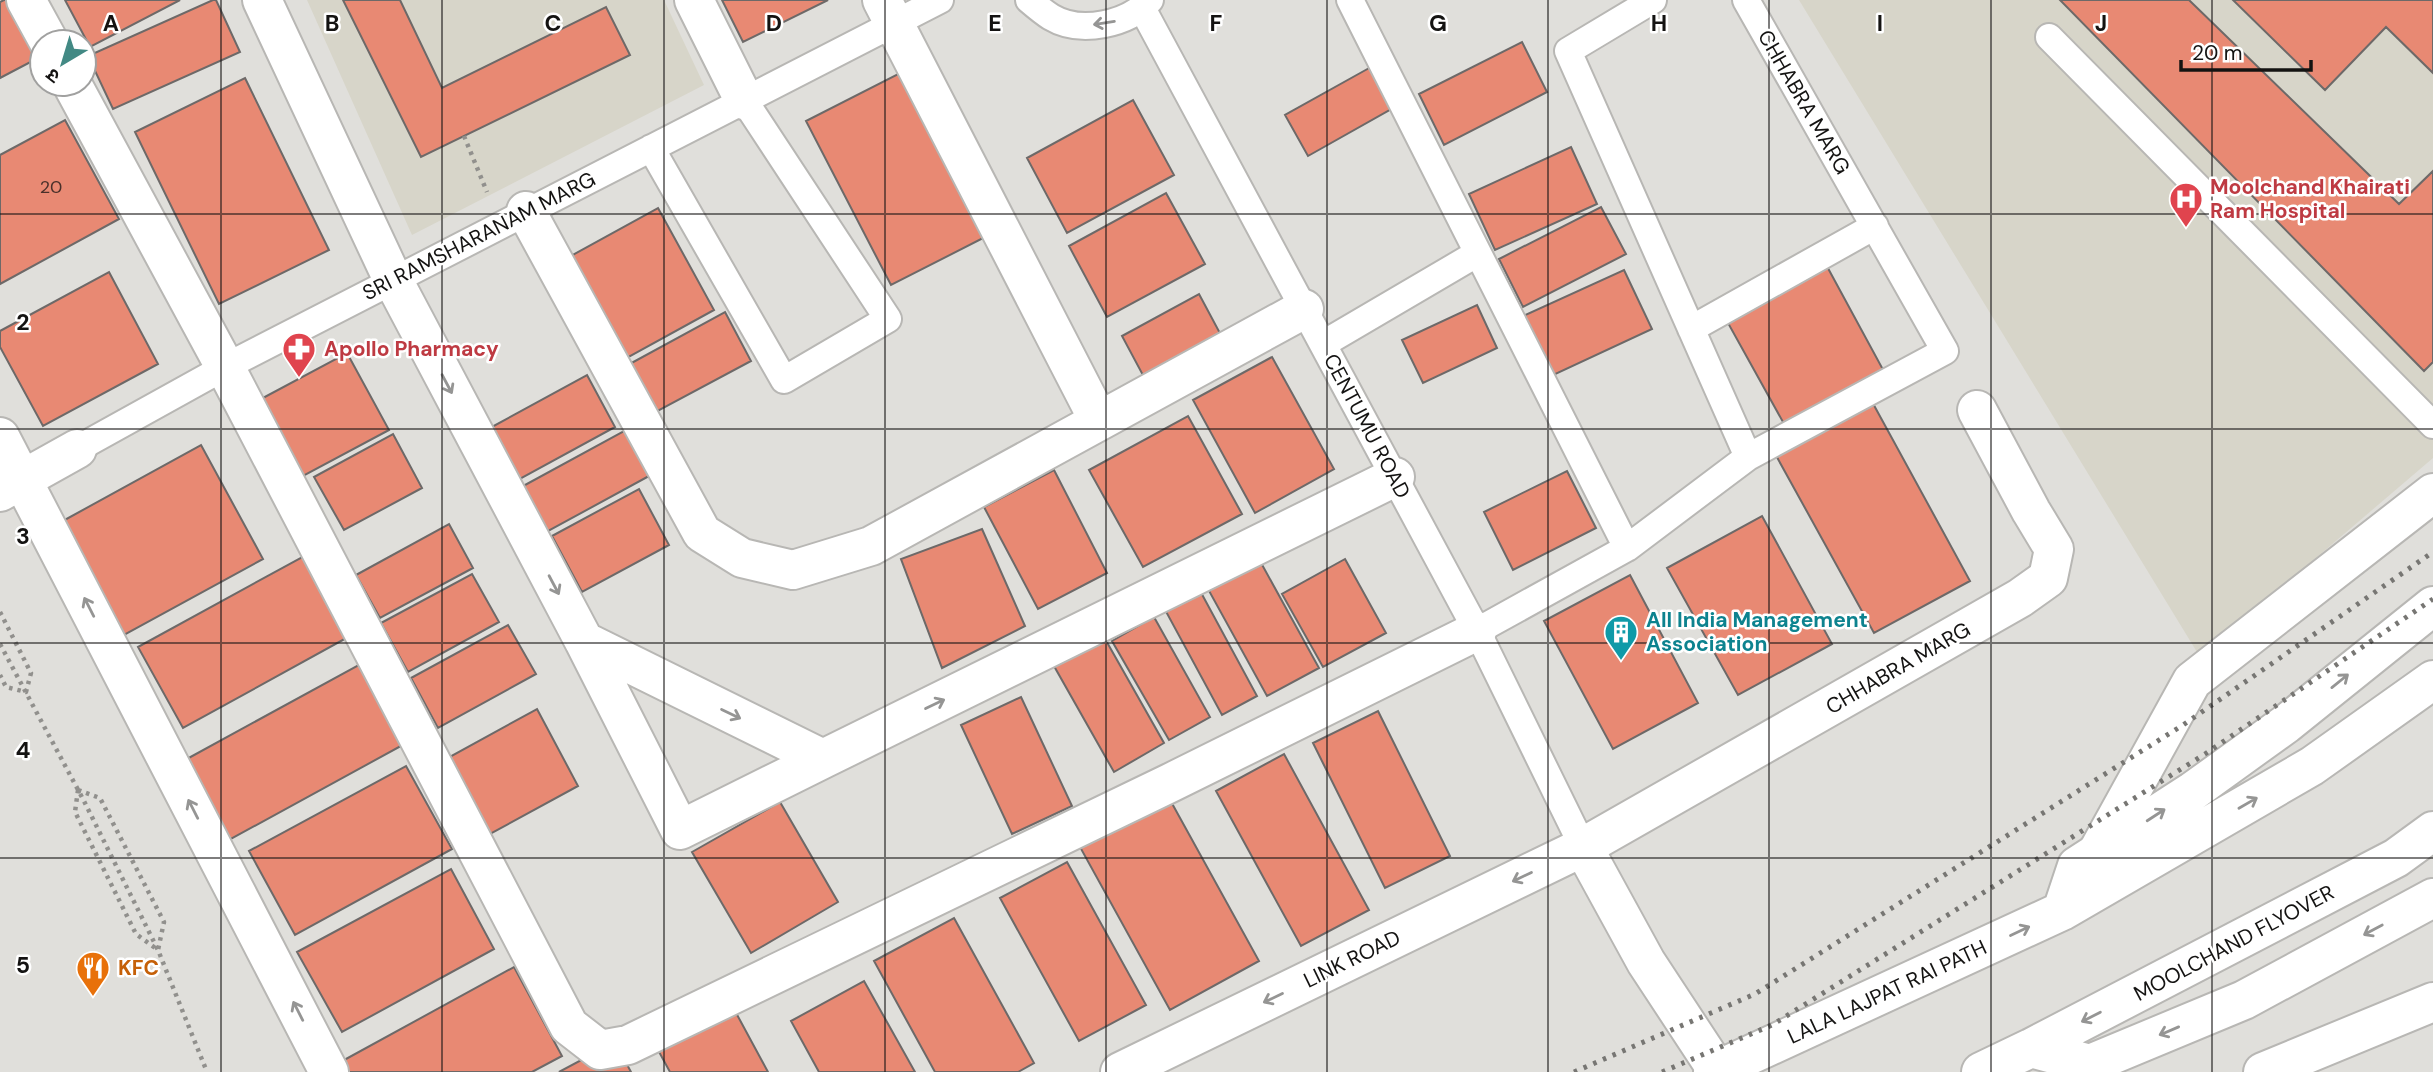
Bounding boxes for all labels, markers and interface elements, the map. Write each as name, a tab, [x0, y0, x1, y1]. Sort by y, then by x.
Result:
text: A	[103, 8, 119, 38]
text: B	[325, 8, 339, 38]
text: C	[545, 8, 561, 38]
text: D	[766, 8, 782, 38]
text: E	[988, 8, 1002, 38]
text: F	[1210, 8, 1223, 38]
text: G	[1429, 8, 1447, 38]
text: H	[1651, 8, 1667, 38]
text: I	[1877, 8, 1883, 38]
text: J	[2095, 8, 2107, 38]
one-way arrow	[1093, 17, 1116, 30]
street label: CHHABRA MARG	[1751, 25, 1857, 179]
north arrow	[28, 28, 98, 98]
scale bar	[2181, 28, 2310, 72]
text: 20 m	[2192, 39, 2243, 67]
text: उ	[40, 62, 65, 89]
street label: SRI RAMSHARANAM MARG	[358, 165, 600, 307]
place label: Moolchand Khairati Ram Hospital	[2210, 173, 2410, 225]
house number: 20	[40, 175, 62, 199]
hospital icon: Moolchand Khairati Ram Hospital	[2167, 180, 2205, 229]
text: 2	[16, 307, 30, 337]
pharmacy icon: Apollo Pharmacy	[280, 330, 318, 379]
place label: Apollo Pharmacy	[324, 335, 499, 363]
street label: CENTUMU ROAD	[1317, 349, 1417, 503]
one-way arrow	[441, 373, 454, 394]
text: 3	[16, 521, 30, 551]
one-way arrow	[548, 574, 561, 595]
one-way arrow	[81, 597, 95, 618]
place label: All India Management Association	[1646, 606, 1868, 658]
building icon: All India Management Association	[1602, 613, 1640, 662]
street label: CHHABRA MARG	[1821, 615, 1975, 721]
one-way arrow	[2330, 673, 2348, 689]
one-way arrow	[924, 697, 945, 711]
one-way arrow	[720, 707, 741, 721]
text: 4	[16, 735, 31, 765]
one-way arrow	[2237, 796, 2258, 809]
one-way arrow	[186, 799, 199, 820]
one-way arrow	[2146, 808, 2165, 822]
one-way arrow	[1512, 870, 1533, 884]
street label: MOOLCHAND FLYOVER	[2129, 878, 2339, 1008]
street label: LINK ROAD	[1299, 924, 1405, 994]
one-way arrow	[2009, 924, 2030, 937]
one-way arrow	[2363, 924, 2384, 937]
street label: LALA LAJPAT RAI PATH	[1783, 934, 1991, 1050]
restaurant icon: KFC	[74, 949, 112, 998]
text: 5	[16, 950, 30, 980]
place label: KFC	[118, 954, 159, 982]
one-way arrow	[1263, 991, 1284, 1005]
one-way arrow	[290, 1001, 304, 1022]
one-way arrow	[2081, 1011, 2102, 1025]
one-way arrow	[2159, 1025, 2181, 1038]

